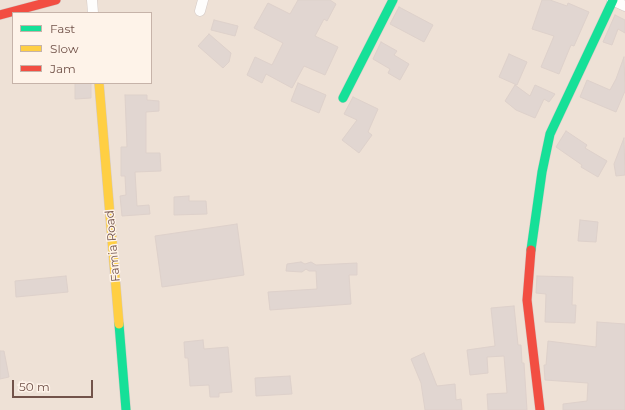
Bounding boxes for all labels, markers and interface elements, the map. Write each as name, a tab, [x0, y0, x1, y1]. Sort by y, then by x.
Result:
legend	[12, 12, 152, 84]
text: Fast	[50, 21, 75, 36]
text: Slow	[50, 41, 79, 56]
text: Jam	[50, 61, 76, 76]
street label: Famia Road	[103, 210, 123, 282]
scale bar	[14, 372, 95, 398]
text: 50 m	[19, 379, 50, 394]

